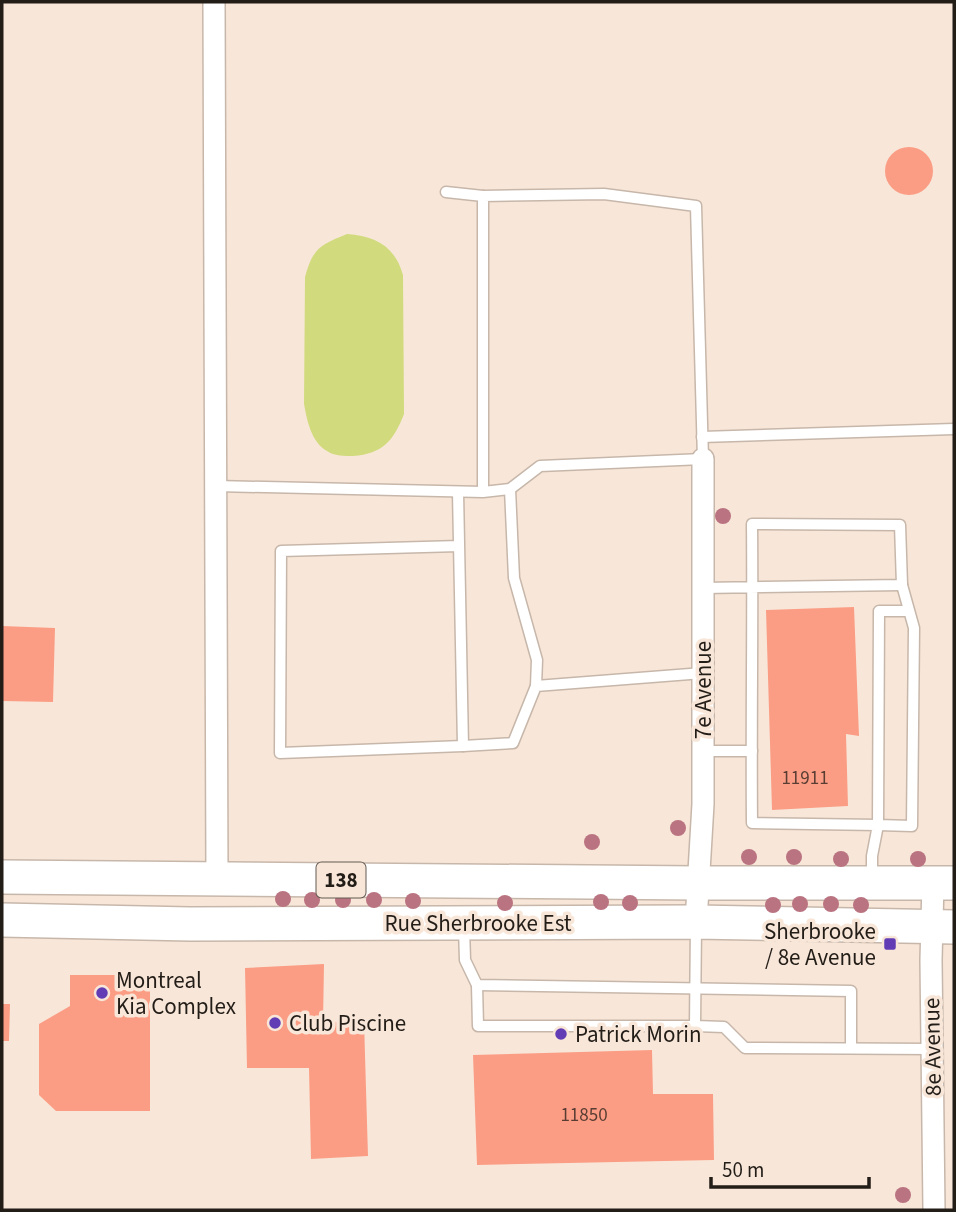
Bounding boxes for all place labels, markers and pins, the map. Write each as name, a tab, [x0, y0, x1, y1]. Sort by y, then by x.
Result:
place label: Sherbrooke / 8e Avenue	[764, 915, 876, 974]
marker: Sherbrooke / 8e Avenue	[882, 936, 898, 952]
place label: Montreal Kia Complex	[116, 964, 236, 1023]
marker: Montreal Kia Complex	[94, 985, 110, 1001]
place label: Club Piscine	[289, 1007, 406, 1040]
marker: Club Piscine	[267, 1015, 283, 1031]
place label: Patrick Morin	[575, 1018, 702, 1051]
marker: Patrick Morin	[553, 1026, 569, 1042]

